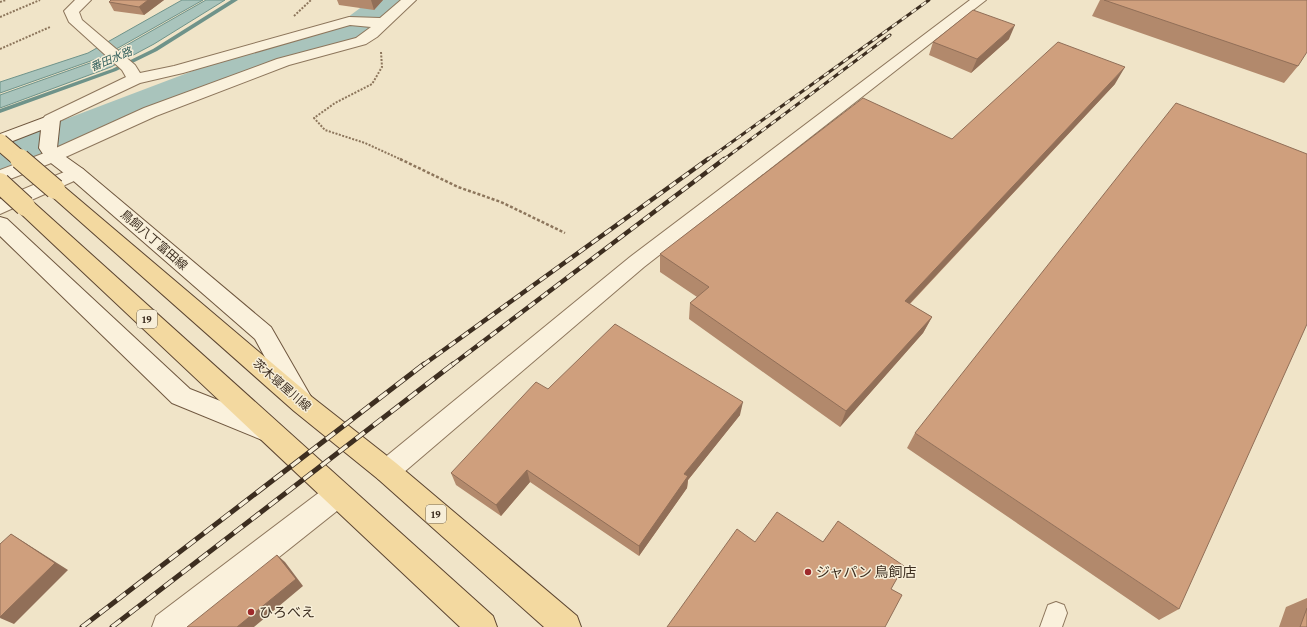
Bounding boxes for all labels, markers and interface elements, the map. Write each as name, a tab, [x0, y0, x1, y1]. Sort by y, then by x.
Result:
water label: 番田水路	[88, 44, 135, 73]
street label: 鳥飼八丁富田線	[118, 207, 190, 273]
road number: 19	[137, 310, 157, 328]
street label: 茨木寝屋川線	[250, 356, 314, 414]
road number: 19	[426, 505, 446, 523]
place label: ジャパン 鳥飼店	[816, 564, 917, 580]
marker: ジャパン 鳥飼店	[803, 567, 813, 577]
place label: ひろべえ	[259, 604, 315, 620]
marker: ひろべえ	[246, 607, 256, 617]

